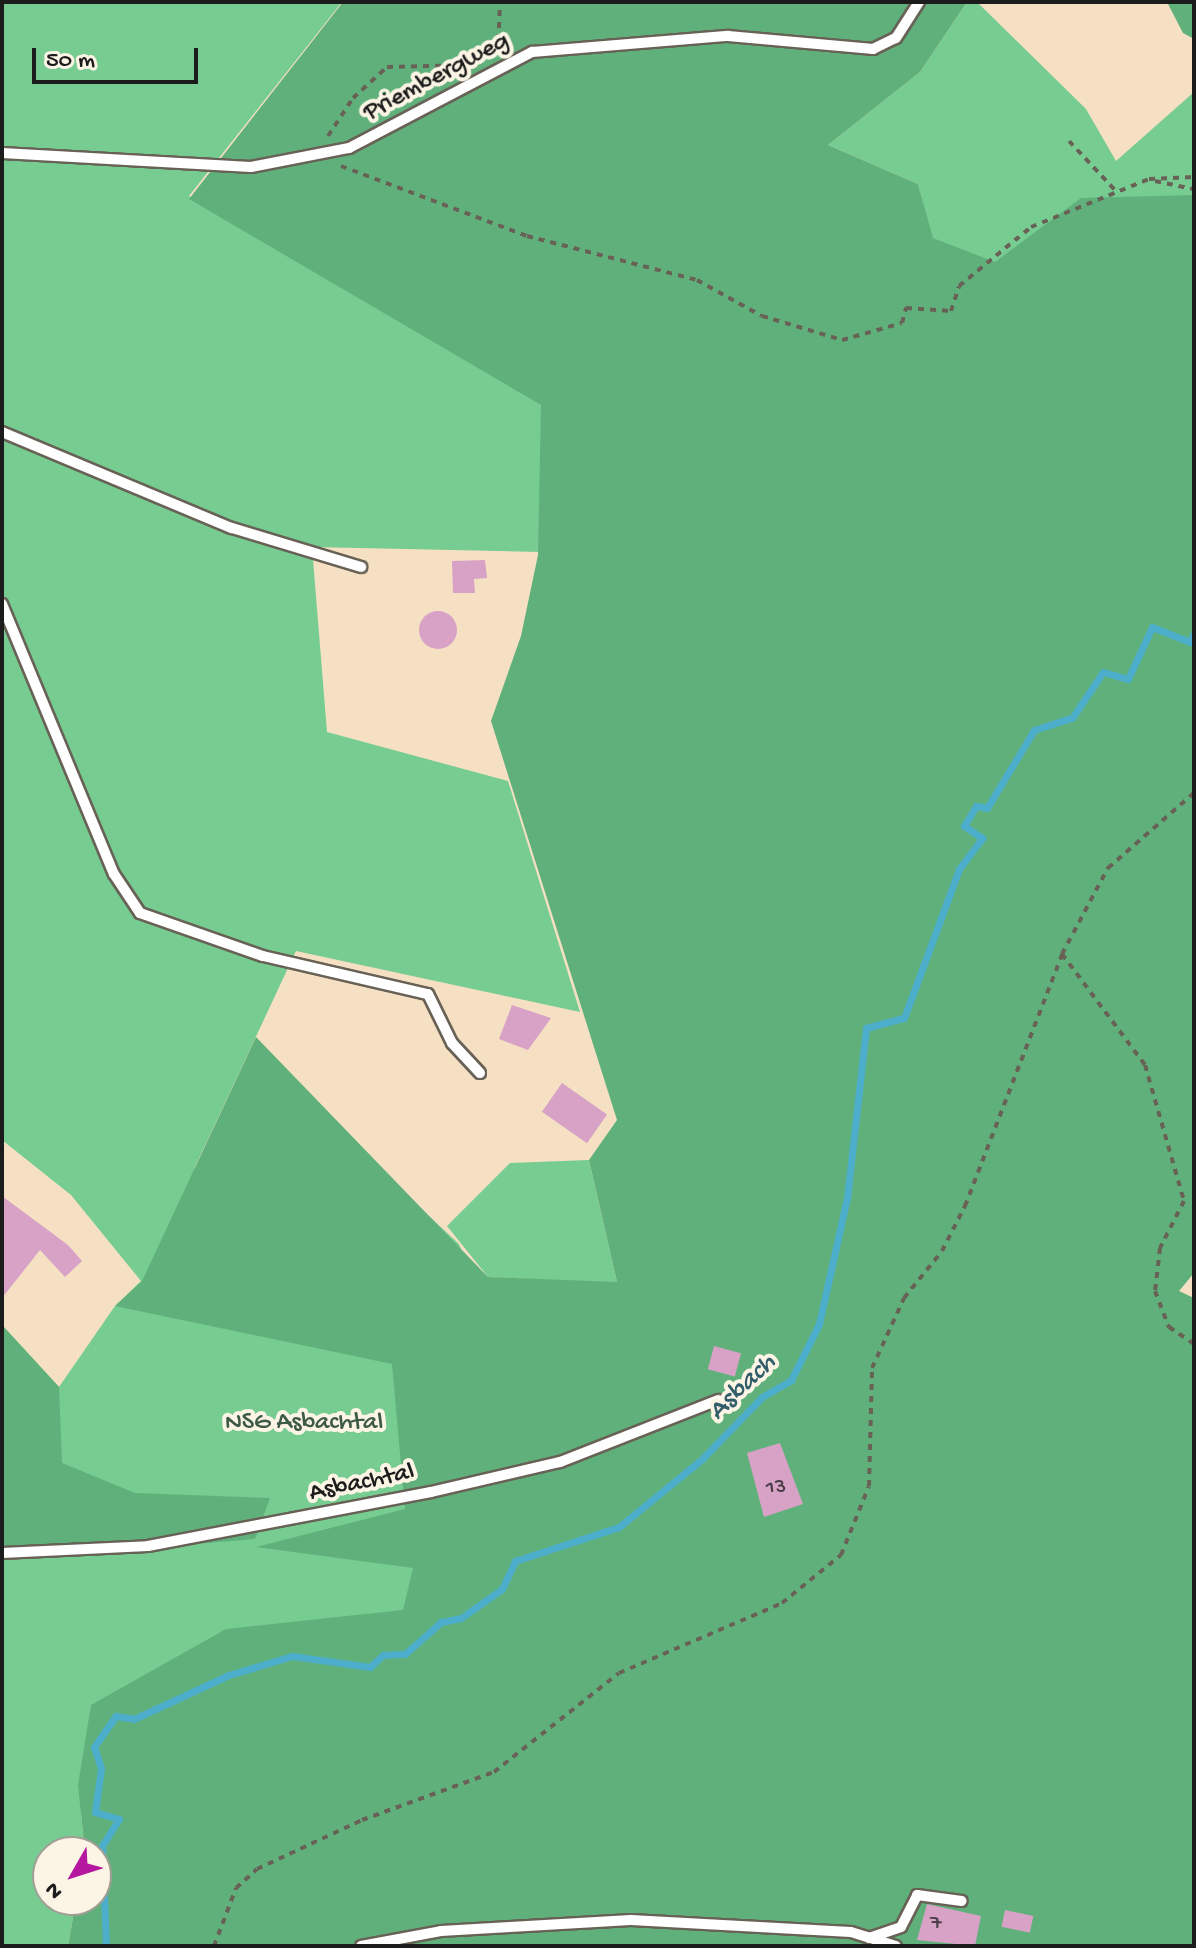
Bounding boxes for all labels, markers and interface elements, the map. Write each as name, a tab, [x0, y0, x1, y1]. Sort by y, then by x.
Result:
street label: Priembergweg	[359, 27, 515, 129]
scale bar	[36, 32, 202, 82]
text: 50 m	[46, 47, 95, 76]
water label: Asbach	[702, 1348, 784, 1428]
park label: NSG Asbachtal	[225, 1408, 383, 1440]
street label: Asbachtal	[307, 1458, 417, 1510]
house number: 13	[766, 1476, 786, 1502]
north arrow	[32, 1836, 112, 1916]
text: N	[40, 1876, 70, 1904]
house number: 7	[930, 1912, 942, 1938]

